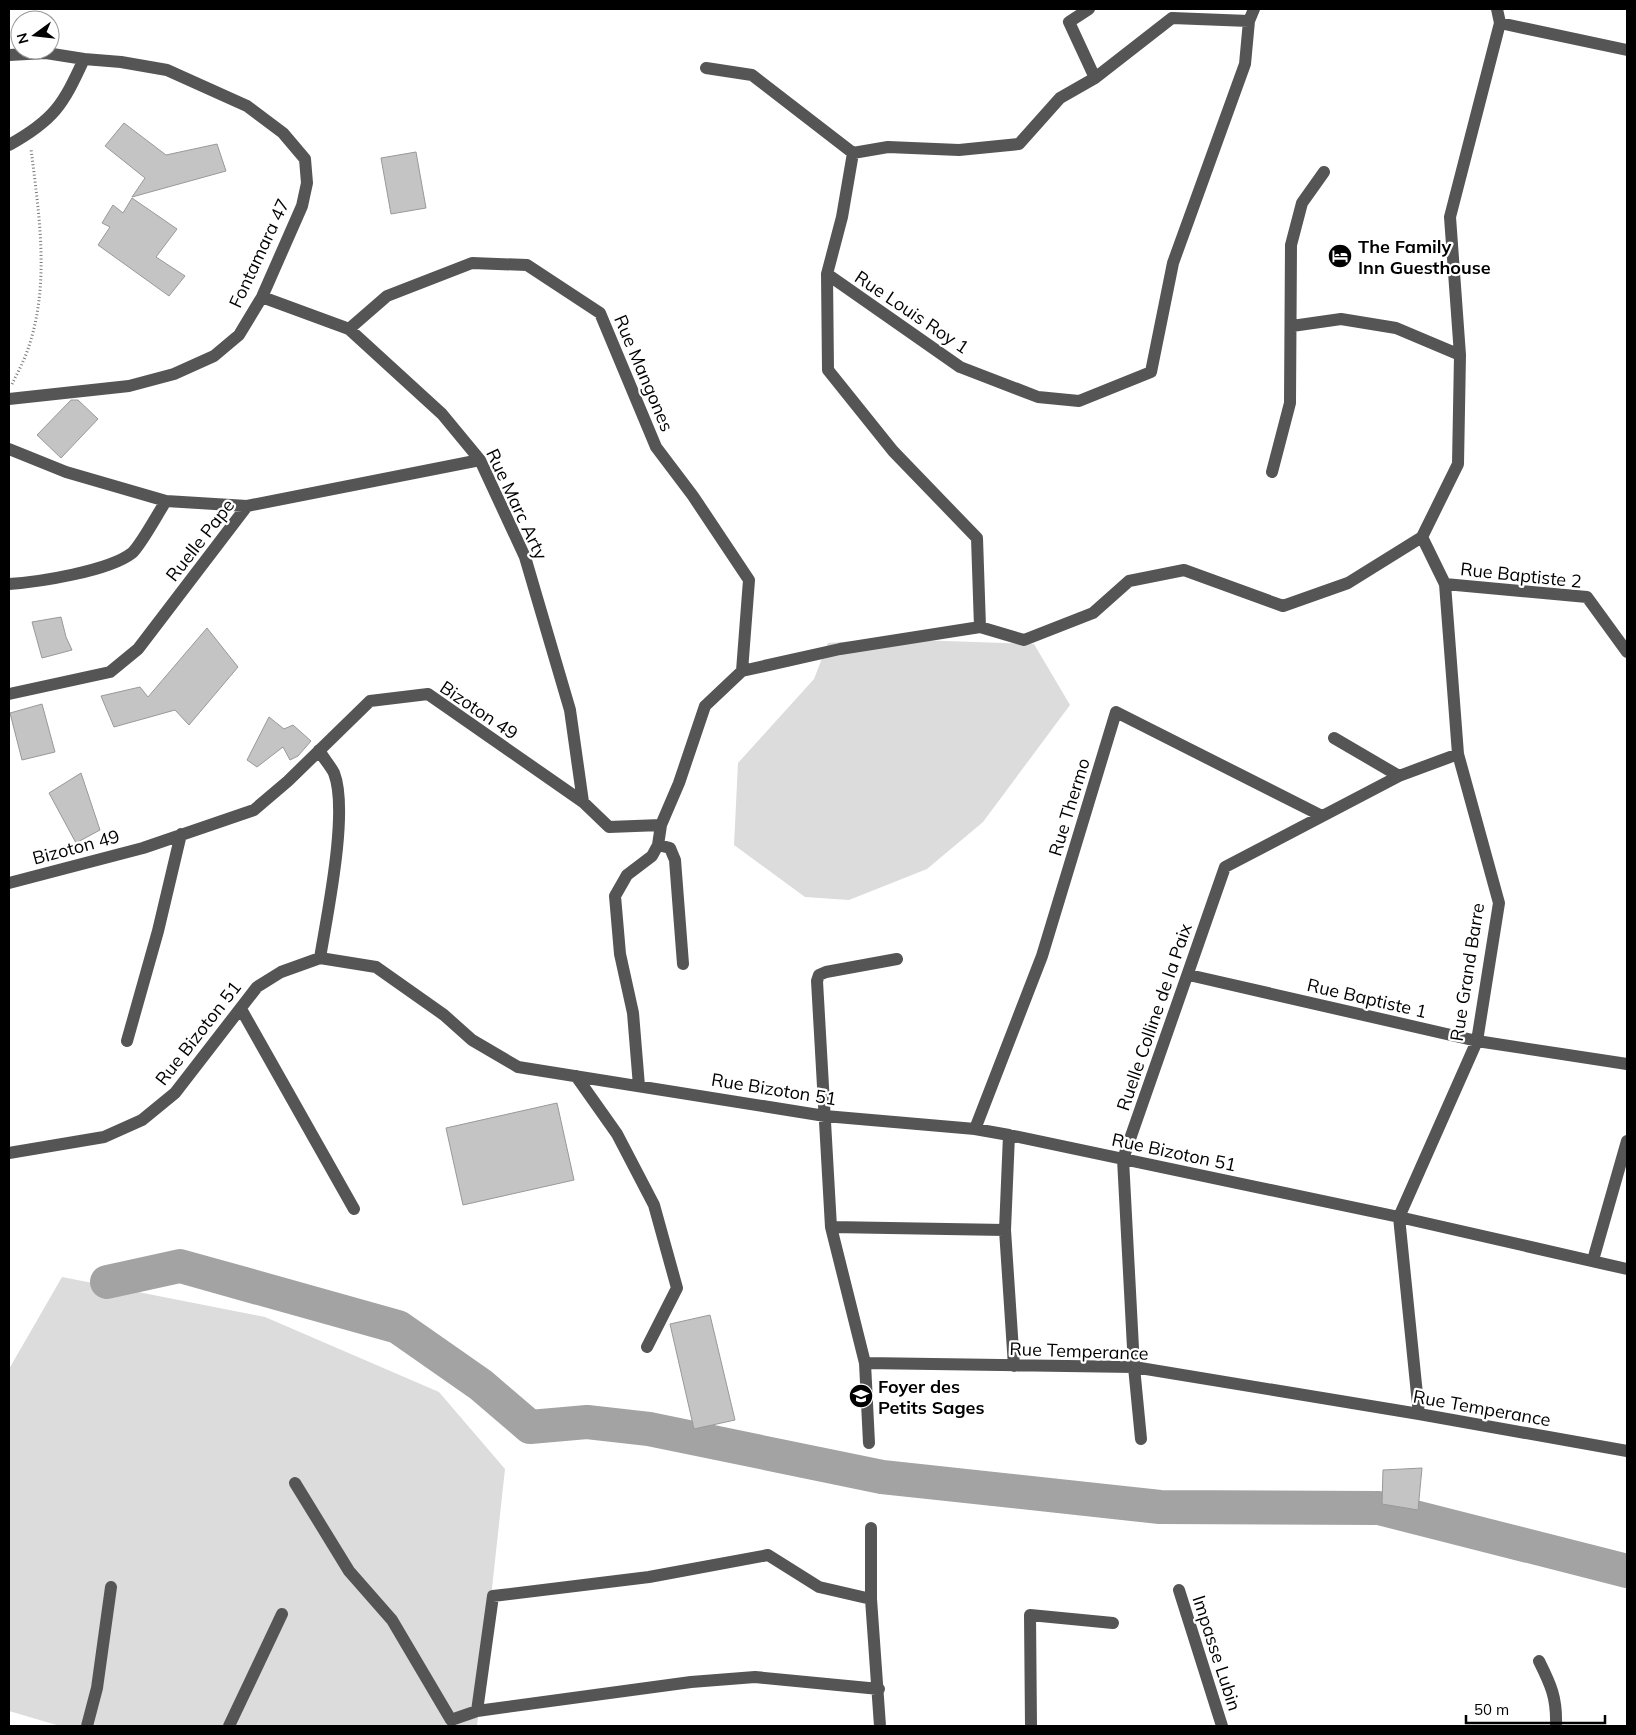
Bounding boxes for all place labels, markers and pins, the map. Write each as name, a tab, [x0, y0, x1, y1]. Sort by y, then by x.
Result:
place label: The Family Inn Guesthouse	[1358, 235, 1491, 279]
hotel icon: The Family Inn Guesthouse	[1327, 243, 1353, 269]
place label: Foyer des Petits Sages	[878, 1375, 985, 1419]
school or university icon: Foyer des Petits Sages	[848, 1383, 874, 1409]

